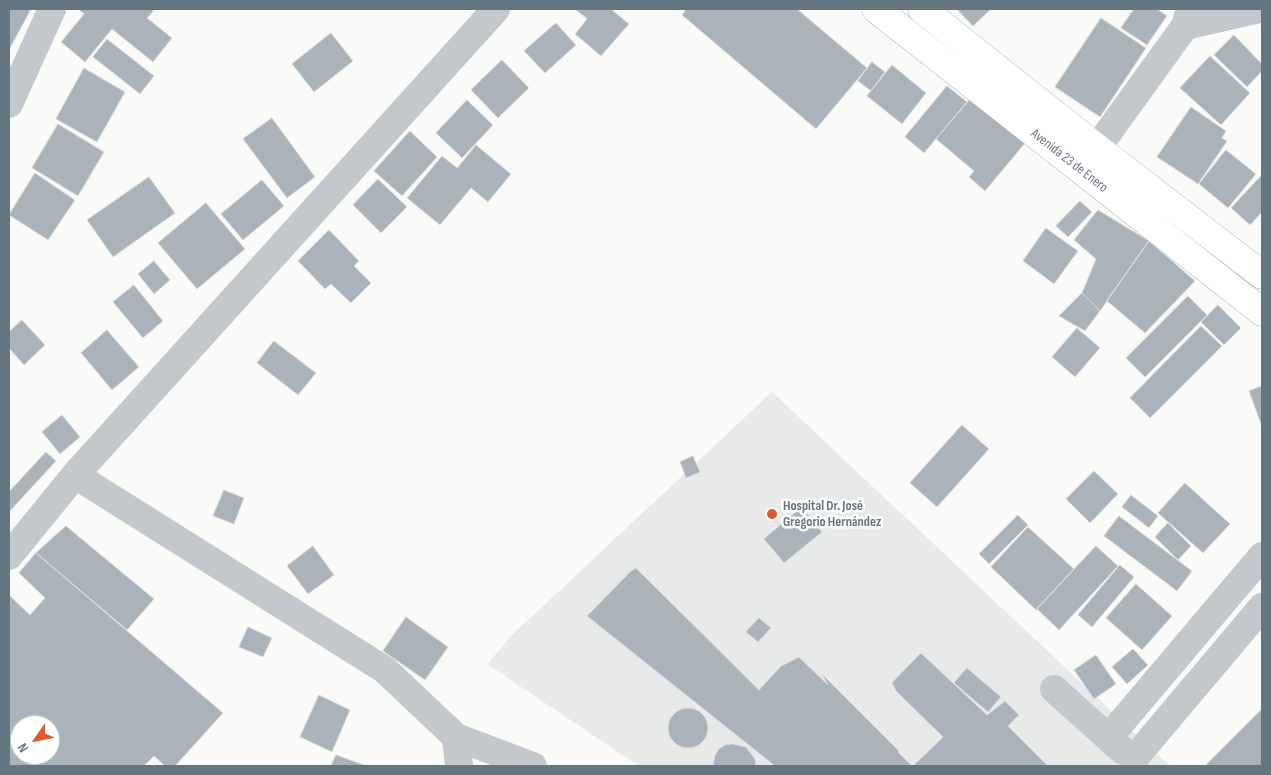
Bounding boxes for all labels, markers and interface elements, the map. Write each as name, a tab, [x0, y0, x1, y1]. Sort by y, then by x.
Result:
street label: Avenida 23 de Enero	[1027, 126, 1111, 196]
place label: Hospital Dr. José Gregorio Hernández	[783, 498, 881, 530]
marker: Hospital Dr. José Gregorio Hernández	[765, 507, 779, 521]
north arrow	[10, 715, 60, 765]
text: N	[14, 740, 32, 756]

